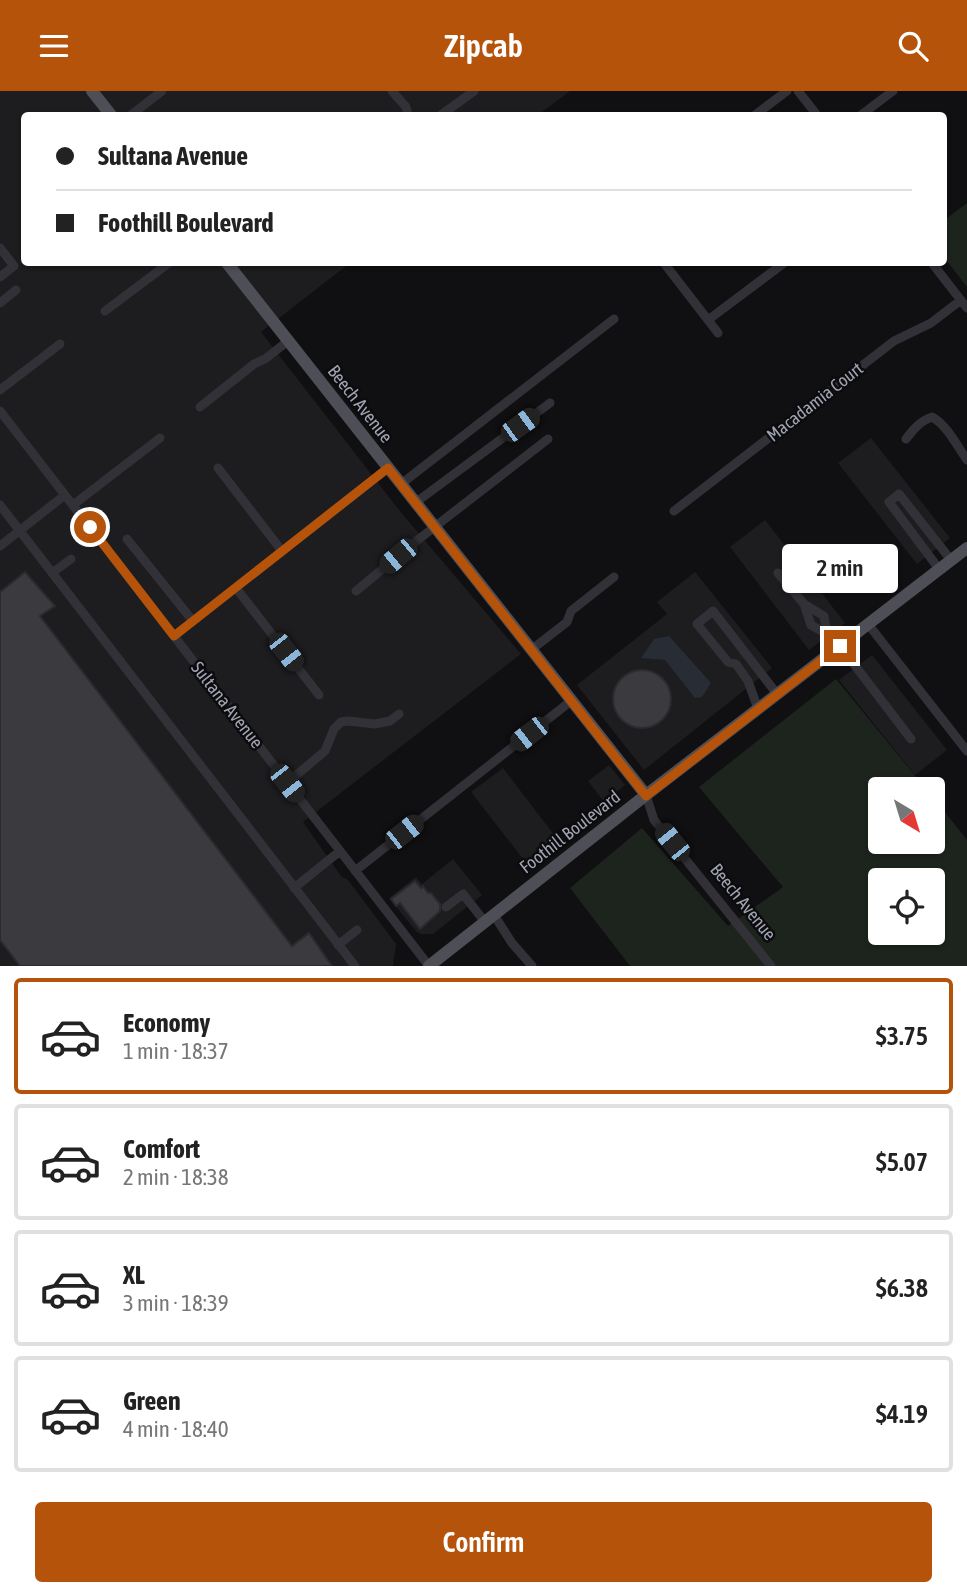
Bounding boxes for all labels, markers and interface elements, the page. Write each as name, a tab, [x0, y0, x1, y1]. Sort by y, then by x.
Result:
icon: menu	[35, 27, 73, 65]
text: Zipcab	[444, 27, 523, 64]
icon: search	[894, 27, 932, 65]
text: Sultana Avenue	[98, 141, 248, 171]
text: Foothill Boulevard	[98, 208, 274, 238]
street label: Macadamia Court	[763, 358, 867, 446]
street label: Beech Avenue	[324, 361, 397, 447]
car	[497, 404, 544, 446]
route start	[74, 511, 106, 543]
car	[376, 534, 421, 578]
callout: 2 min	[782, 545, 898, 594]
text: 2 min	[817, 555, 863, 581]
car	[265, 629, 308, 675]
route end	[824, 630, 856, 662]
street label: Sultana Avenue	[187, 657, 268, 752]
car	[506, 713, 553, 755]
car	[266, 760, 309, 806]
north arrow	[868, 777, 945, 854]
map controls	[868, 777, 945, 945]
street label: Foothill Boulevard	[515, 786, 624, 877]
car	[381, 811, 428, 853]
car	[651, 819, 694, 865]
street label: Beech Avenue	[706, 859, 781, 944]
button: locate	[868, 868, 945, 945]
icon: car	[39, 1005, 102, 1068]
text: Economy	[123, 1008, 210, 1038]
text: $3.75	[876, 1021, 928, 1051]
text: 1 min · 18:37	[123, 1038, 229, 1064]
icon: car	[39, 1131, 102, 1194]
text: Comfort	[123, 1134, 200, 1164]
text: $5.07	[876, 1147, 928, 1177]
text: 2 min · 18:38	[123, 1164, 229, 1190]
icon: car	[39, 1257, 102, 1320]
text: XL	[123, 1260, 145, 1290]
text: $6.38	[876, 1273, 928, 1303]
text: 3 min · 18:39	[123, 1290, 229, 1316]
icon: car	[39, 1383, 102, 1446]
text: Green	[123, 1386, 181, 1416]
text: $4.19	[876, 1399, 928, 1429]
text: 4 min · 18:40	[123, 1416, 229, 1442]
button: Confirm	[35, 1502, 932, 1582]

